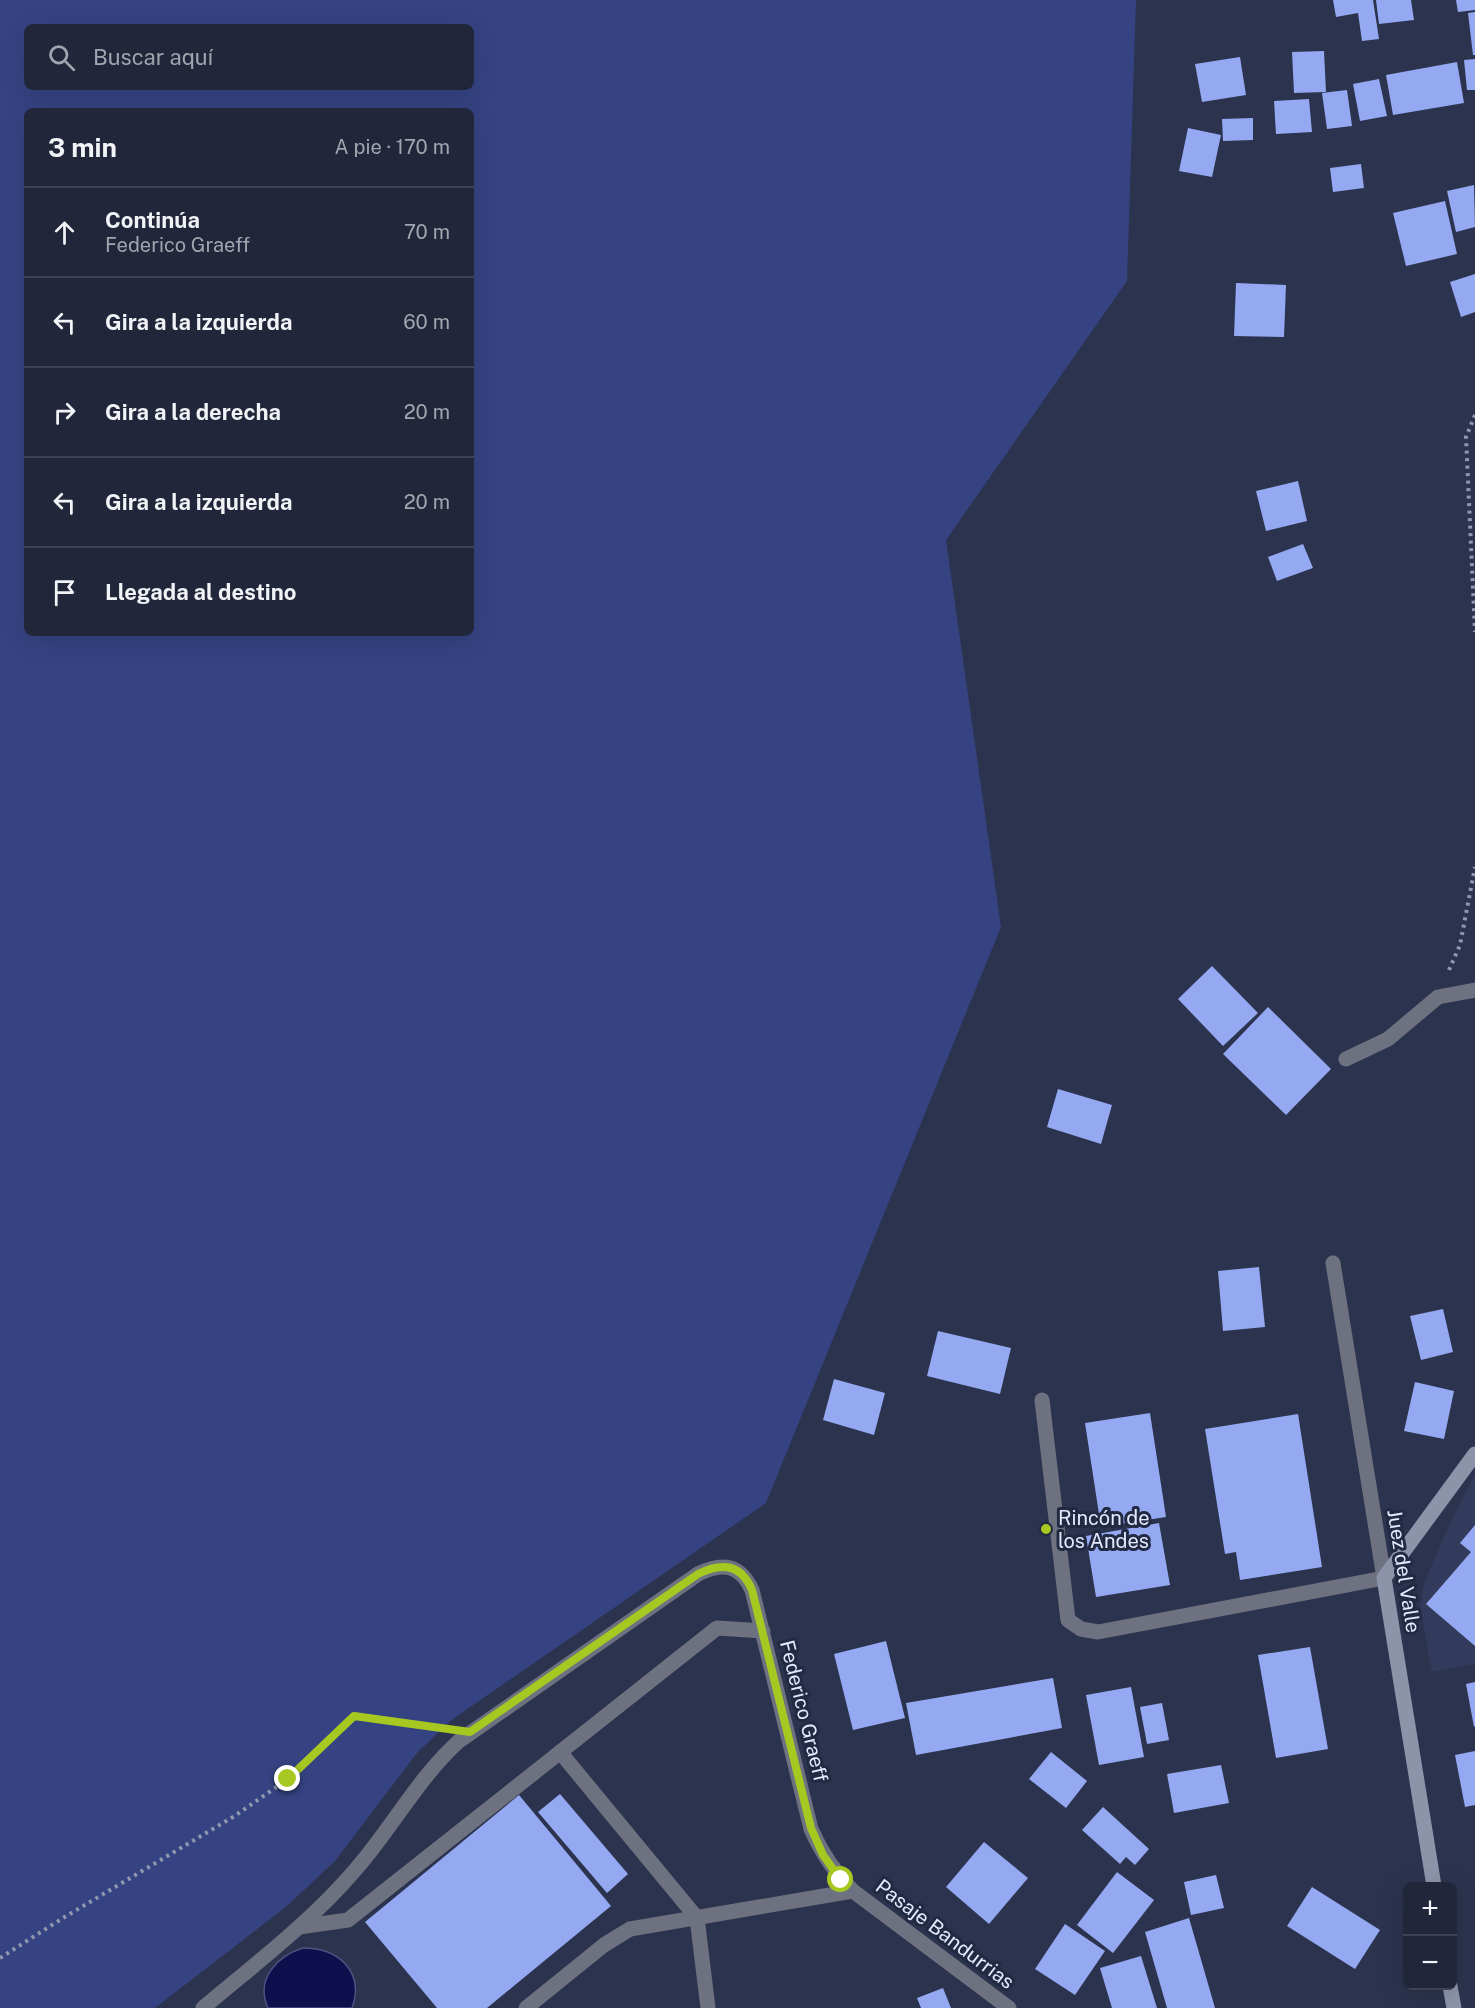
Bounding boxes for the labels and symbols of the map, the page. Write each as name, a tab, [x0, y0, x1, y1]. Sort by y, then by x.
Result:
place label: Rincón de los Andes	[1058, 1506, 1150, 1553]
street label: Juez del Valle	[1382, 1508, 1426, 1634]
marker: Rincón de los Andes	[1039, 1522, 1053, 1536]
street label: Federico Graeff	[775, 1638, 833, 1784]
route end	[274, 1765, 300, 1791]
route start	[827, 1866, 853, 1892]
street label: Pasaje Bandurrias	[871, 1874, 1019, 1994]

